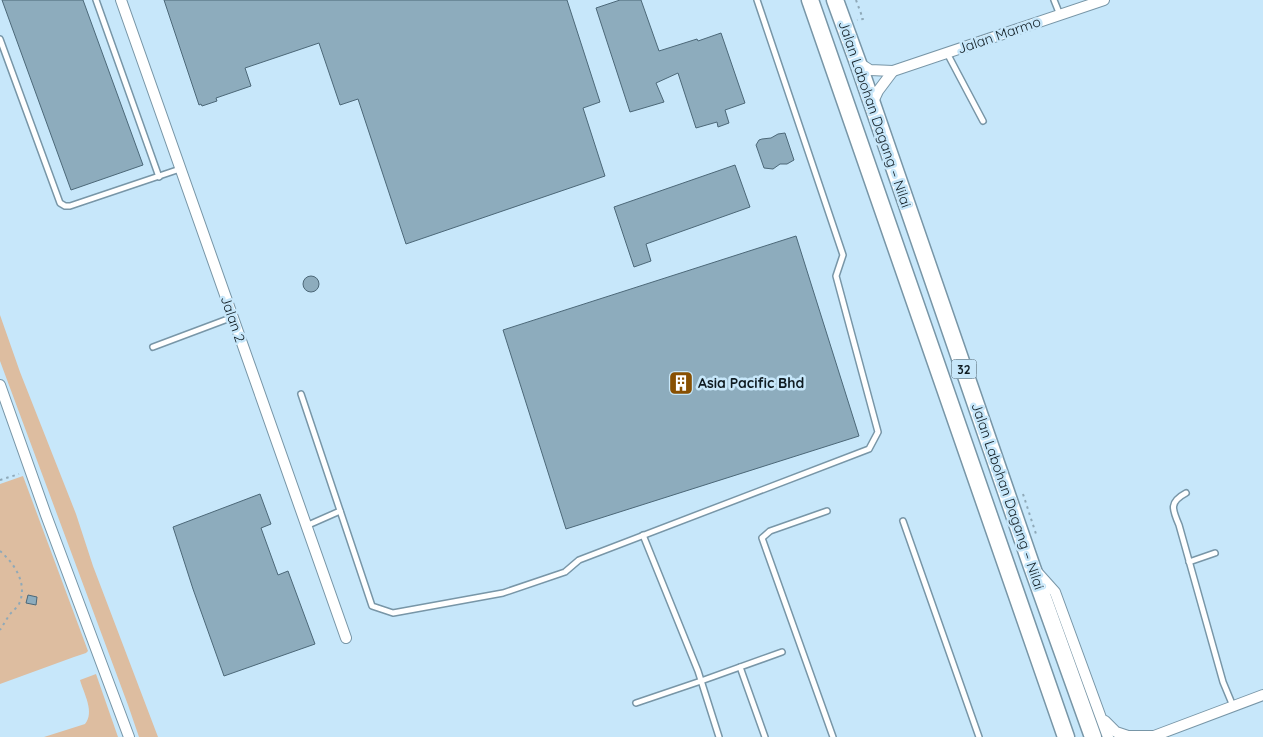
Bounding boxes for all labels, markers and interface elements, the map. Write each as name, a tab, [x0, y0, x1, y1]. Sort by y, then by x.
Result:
street label: Jalan Marmo	[955, 12, 1043, 58]
street label: Jalan Labohan Dagang ‒ Nilai	[834, 18, 916, 210]
street label: Jalan 2	[217, 293, 249, 345]
road number: 32	[952, 359, 976, 378]
building icon: Asia Pacific Bhd	[668, 370, 694, 396]
place label: Asia Pacific Bhd	[698, 374, 804, 392]
street label: Jalan Labohan Dagang ‒ Nilai	[967, 400, 1049, 592]

